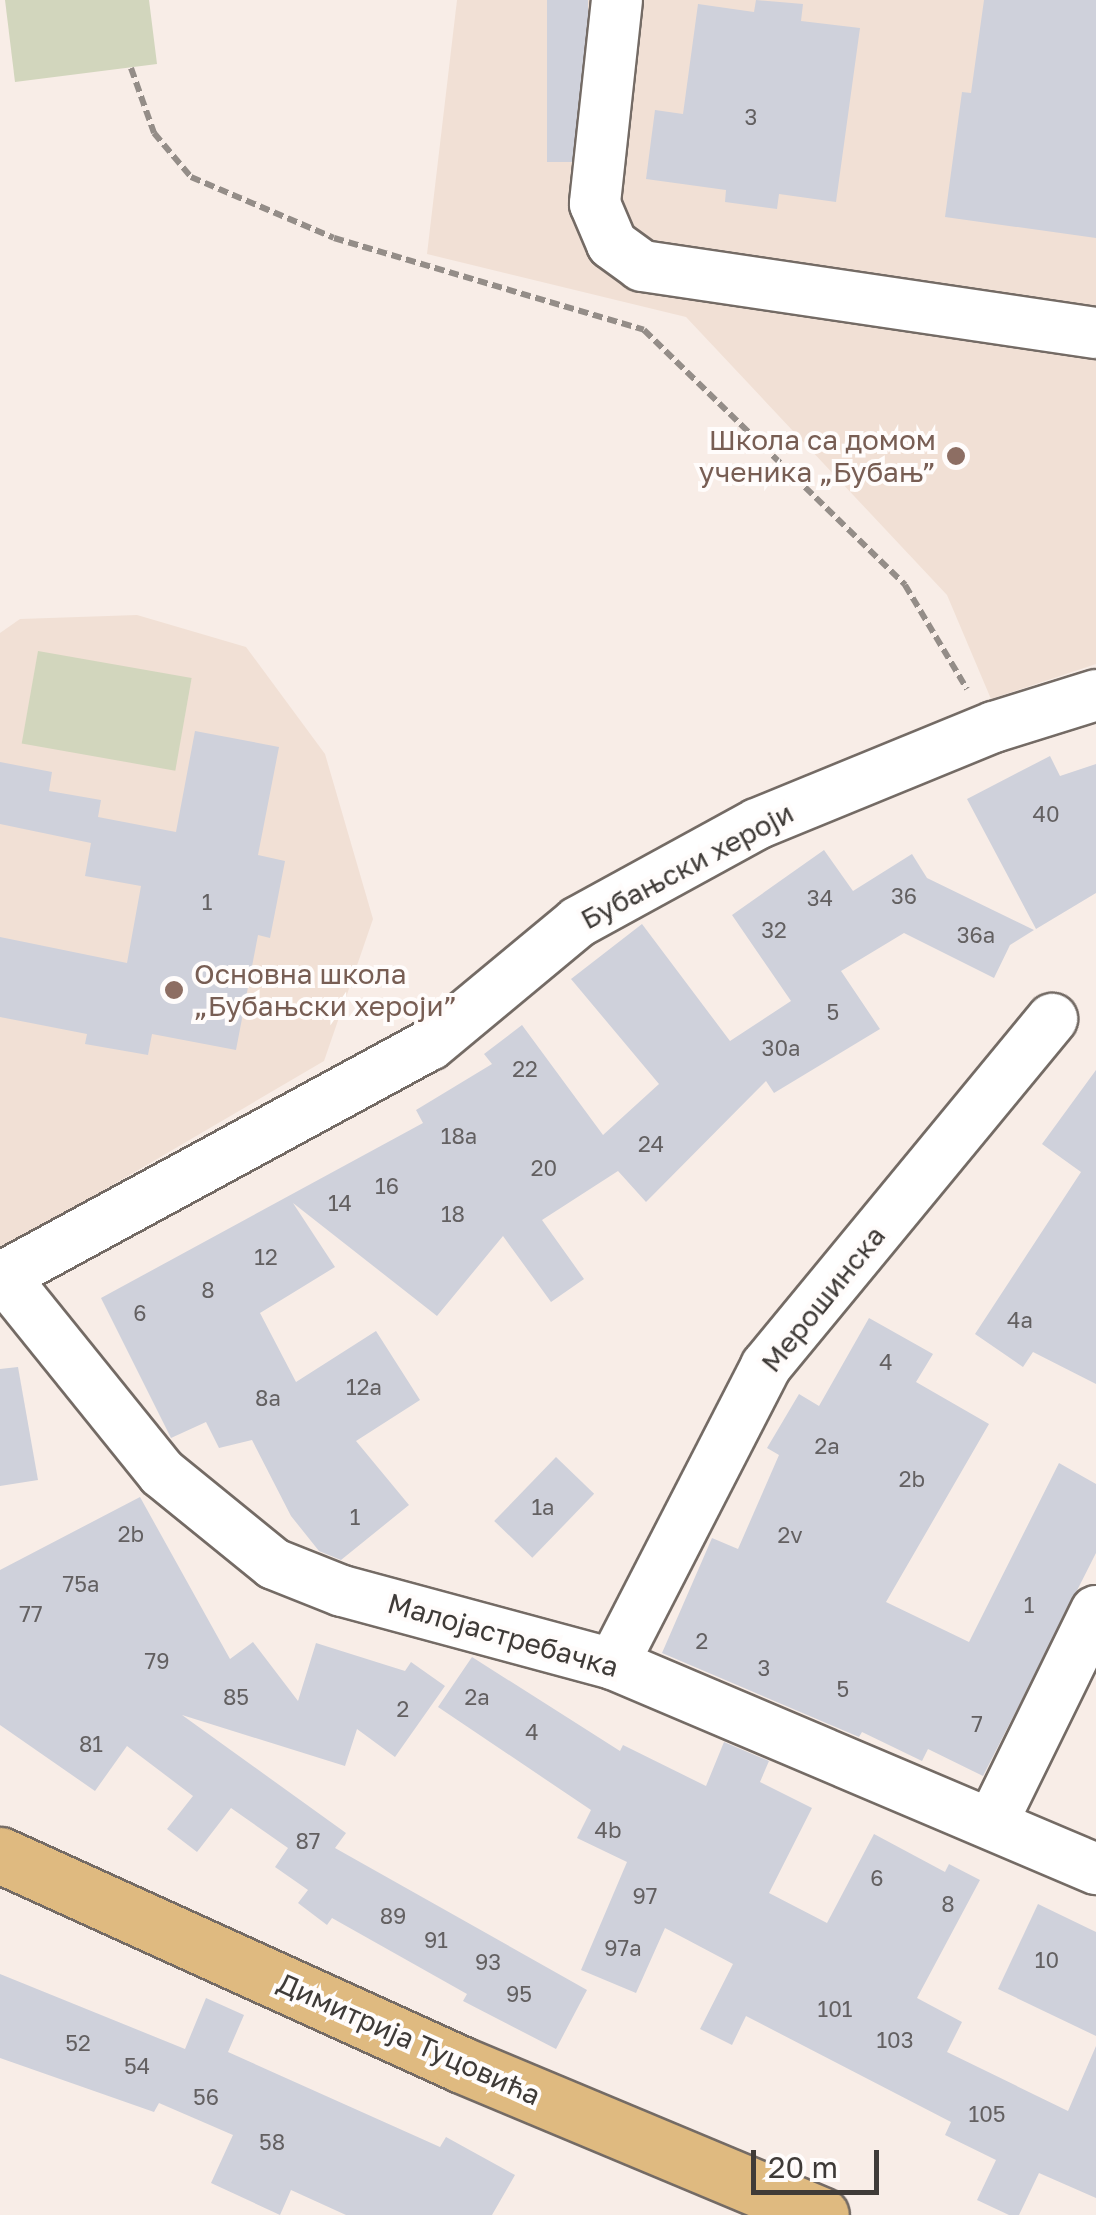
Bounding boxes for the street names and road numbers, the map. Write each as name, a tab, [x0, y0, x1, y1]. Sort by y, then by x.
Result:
street label: Бубањски хероји	[575, 796, 799, 936]
street label: Мерошинска	[754, 1219, 892, 1379]
street label: Малојастребачка	[384, 1586, 622, 1684]
street label: Димитрија Туцовића	[272, 1966, 546, 2112]

